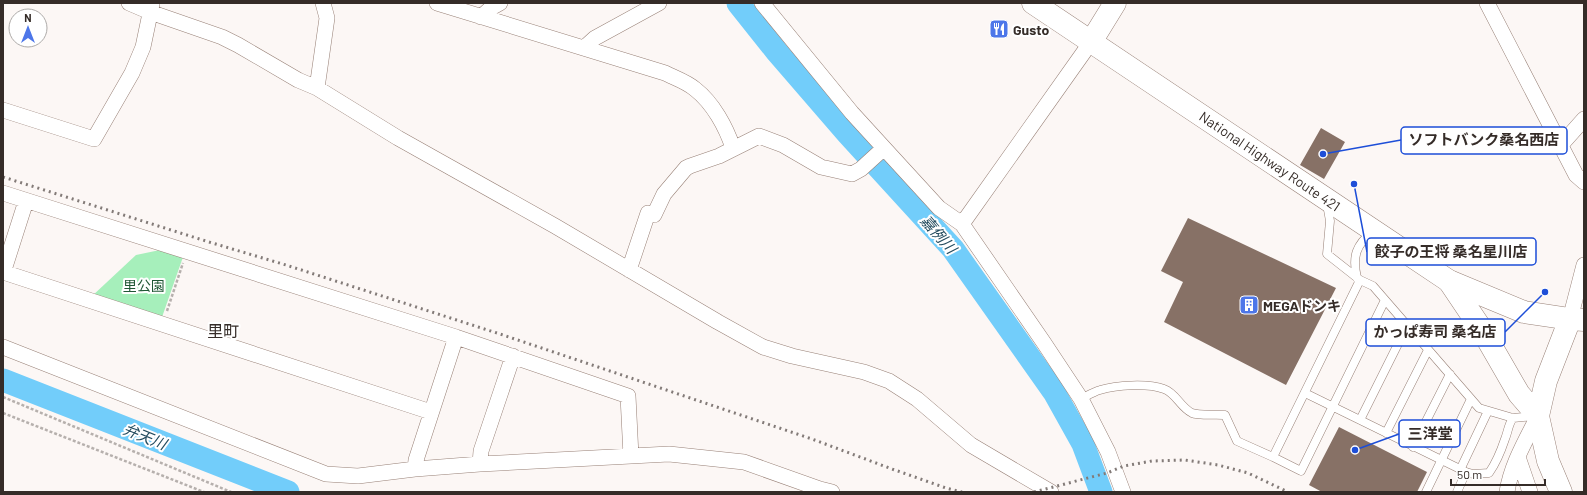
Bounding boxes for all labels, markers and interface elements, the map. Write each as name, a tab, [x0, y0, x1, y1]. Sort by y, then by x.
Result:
north arrow	[8, 8, 48, 48]
text: N	[24, 11, 32, 24]
restaurant icon: Gusto	[988, 18, 1010, 40]
place label: Gusto	[1013, 21, 1049, 38]
street label: National Highway Route 421	[1196, 107, 1344, 215]
callout: ソフトバンク桑名西店	[1401, 127, 1567, 154]
text: ソフトバンク桑名西店	[1409, 130, 1559, 148]
water label: 嘉例川	[917, 211, 962, 258]
callout: 餃子の王将 桑名星川店	[1367, 238, 1536, 265]
text: 餃子の王将 桑名星川店	[1374, 242, 1528, 260]
park label: 里公園	[123, 277, 165, 294]
building icon: MEGAドンキ	[1238, 294, 1260, 316]
place label: MEGAドンキ	[1263, 297, 1341, 314]
callout: かっぱ寿司 桑名店	[1366, 319, 1505, 346]
district label: 里町	[207, 321, 239, 340]
text: かっぱ寿司 桑名店	[1373, 322, 1497, 340]
water label: 弁天川	[121, 419, 171, 454]
callout: 三洋堂	[1399, 420, 1460, 447]
text: 三洋堂	[1407, 424, 1453, 442]
scale bar	[1451, 461, 1545, 487]
text: 50 m	[1457, 467, 1482, 481]

